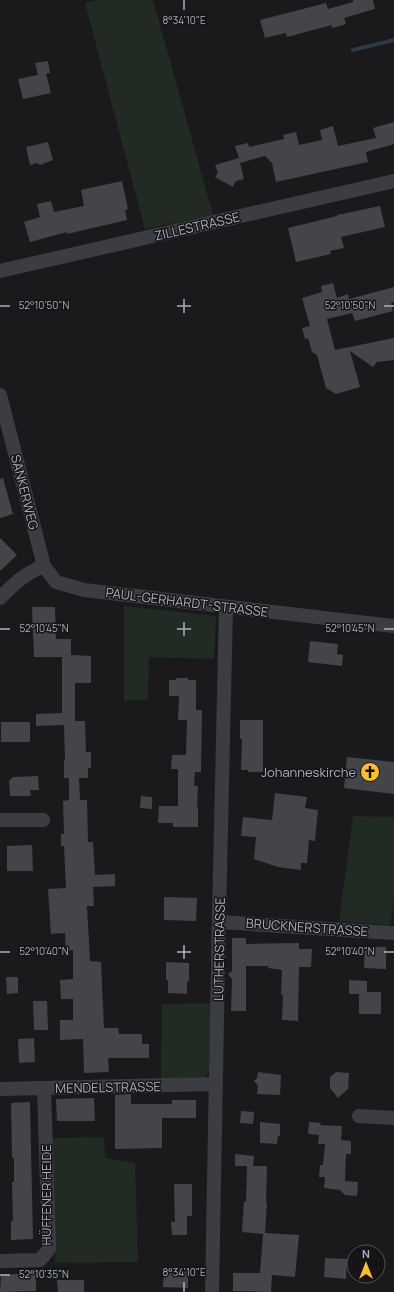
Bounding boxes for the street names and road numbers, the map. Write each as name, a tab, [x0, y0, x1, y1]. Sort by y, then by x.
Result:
street label: ZILLESTRASSE	[153, 207, 241, 245]
street label: SANKERWEG	[7, 453, 43, 531]
street label: PAUL-GERHARDT-STRASSE	[105, 583, 269, 621]
street label: LUTHERSTRASSE	[209, 897, 229, 1001]
street label: BRUCKNERSTRASSE	[245, 914, 369, 940]
street label: MENDELSTRASSE	[55, 1077, 161, 1097]
street label: HÜFFENER HEIDE	[37, 1144, 55, 1246]

